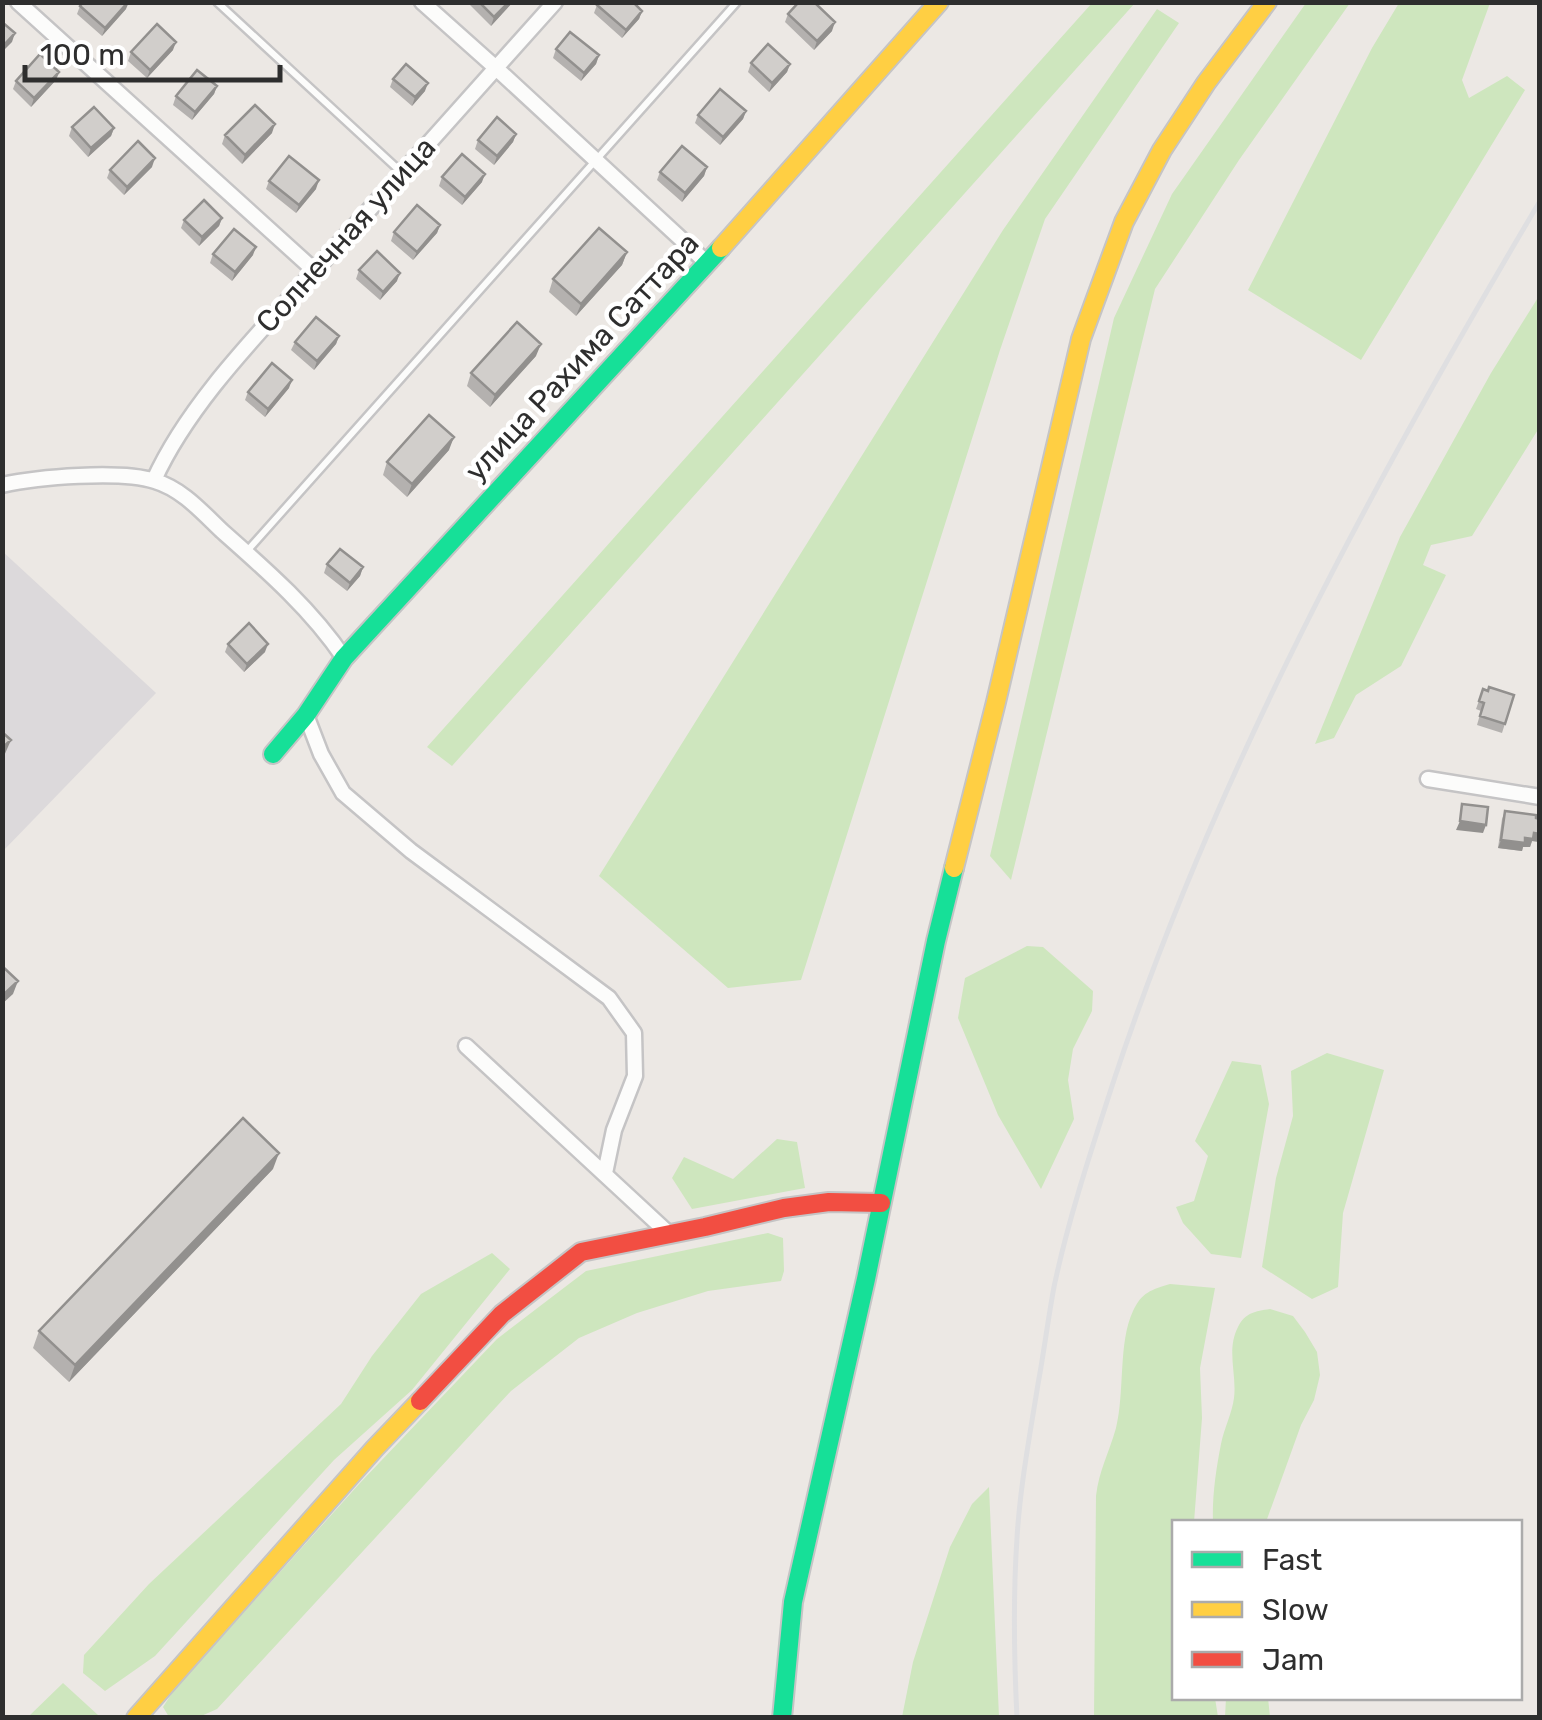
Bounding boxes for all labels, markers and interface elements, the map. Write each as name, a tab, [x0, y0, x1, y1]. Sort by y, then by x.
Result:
scale bar	[25, 20, 280, 82]
text: 100 m	[40, 37, 125, 73]
street label: Солнечная улица	[249, 130, 443, 340]
street label: улица Рахима Саттара	[457, 225, 707, 489]
legend	[1172, 1520, 1522, 1700]
text: Fast	[1262, 1542, 1322, 1578]
text: Slow	[1262, 1592, 1329, 1628]
text: Jam	[1262, 1642, 1324, 1678]

